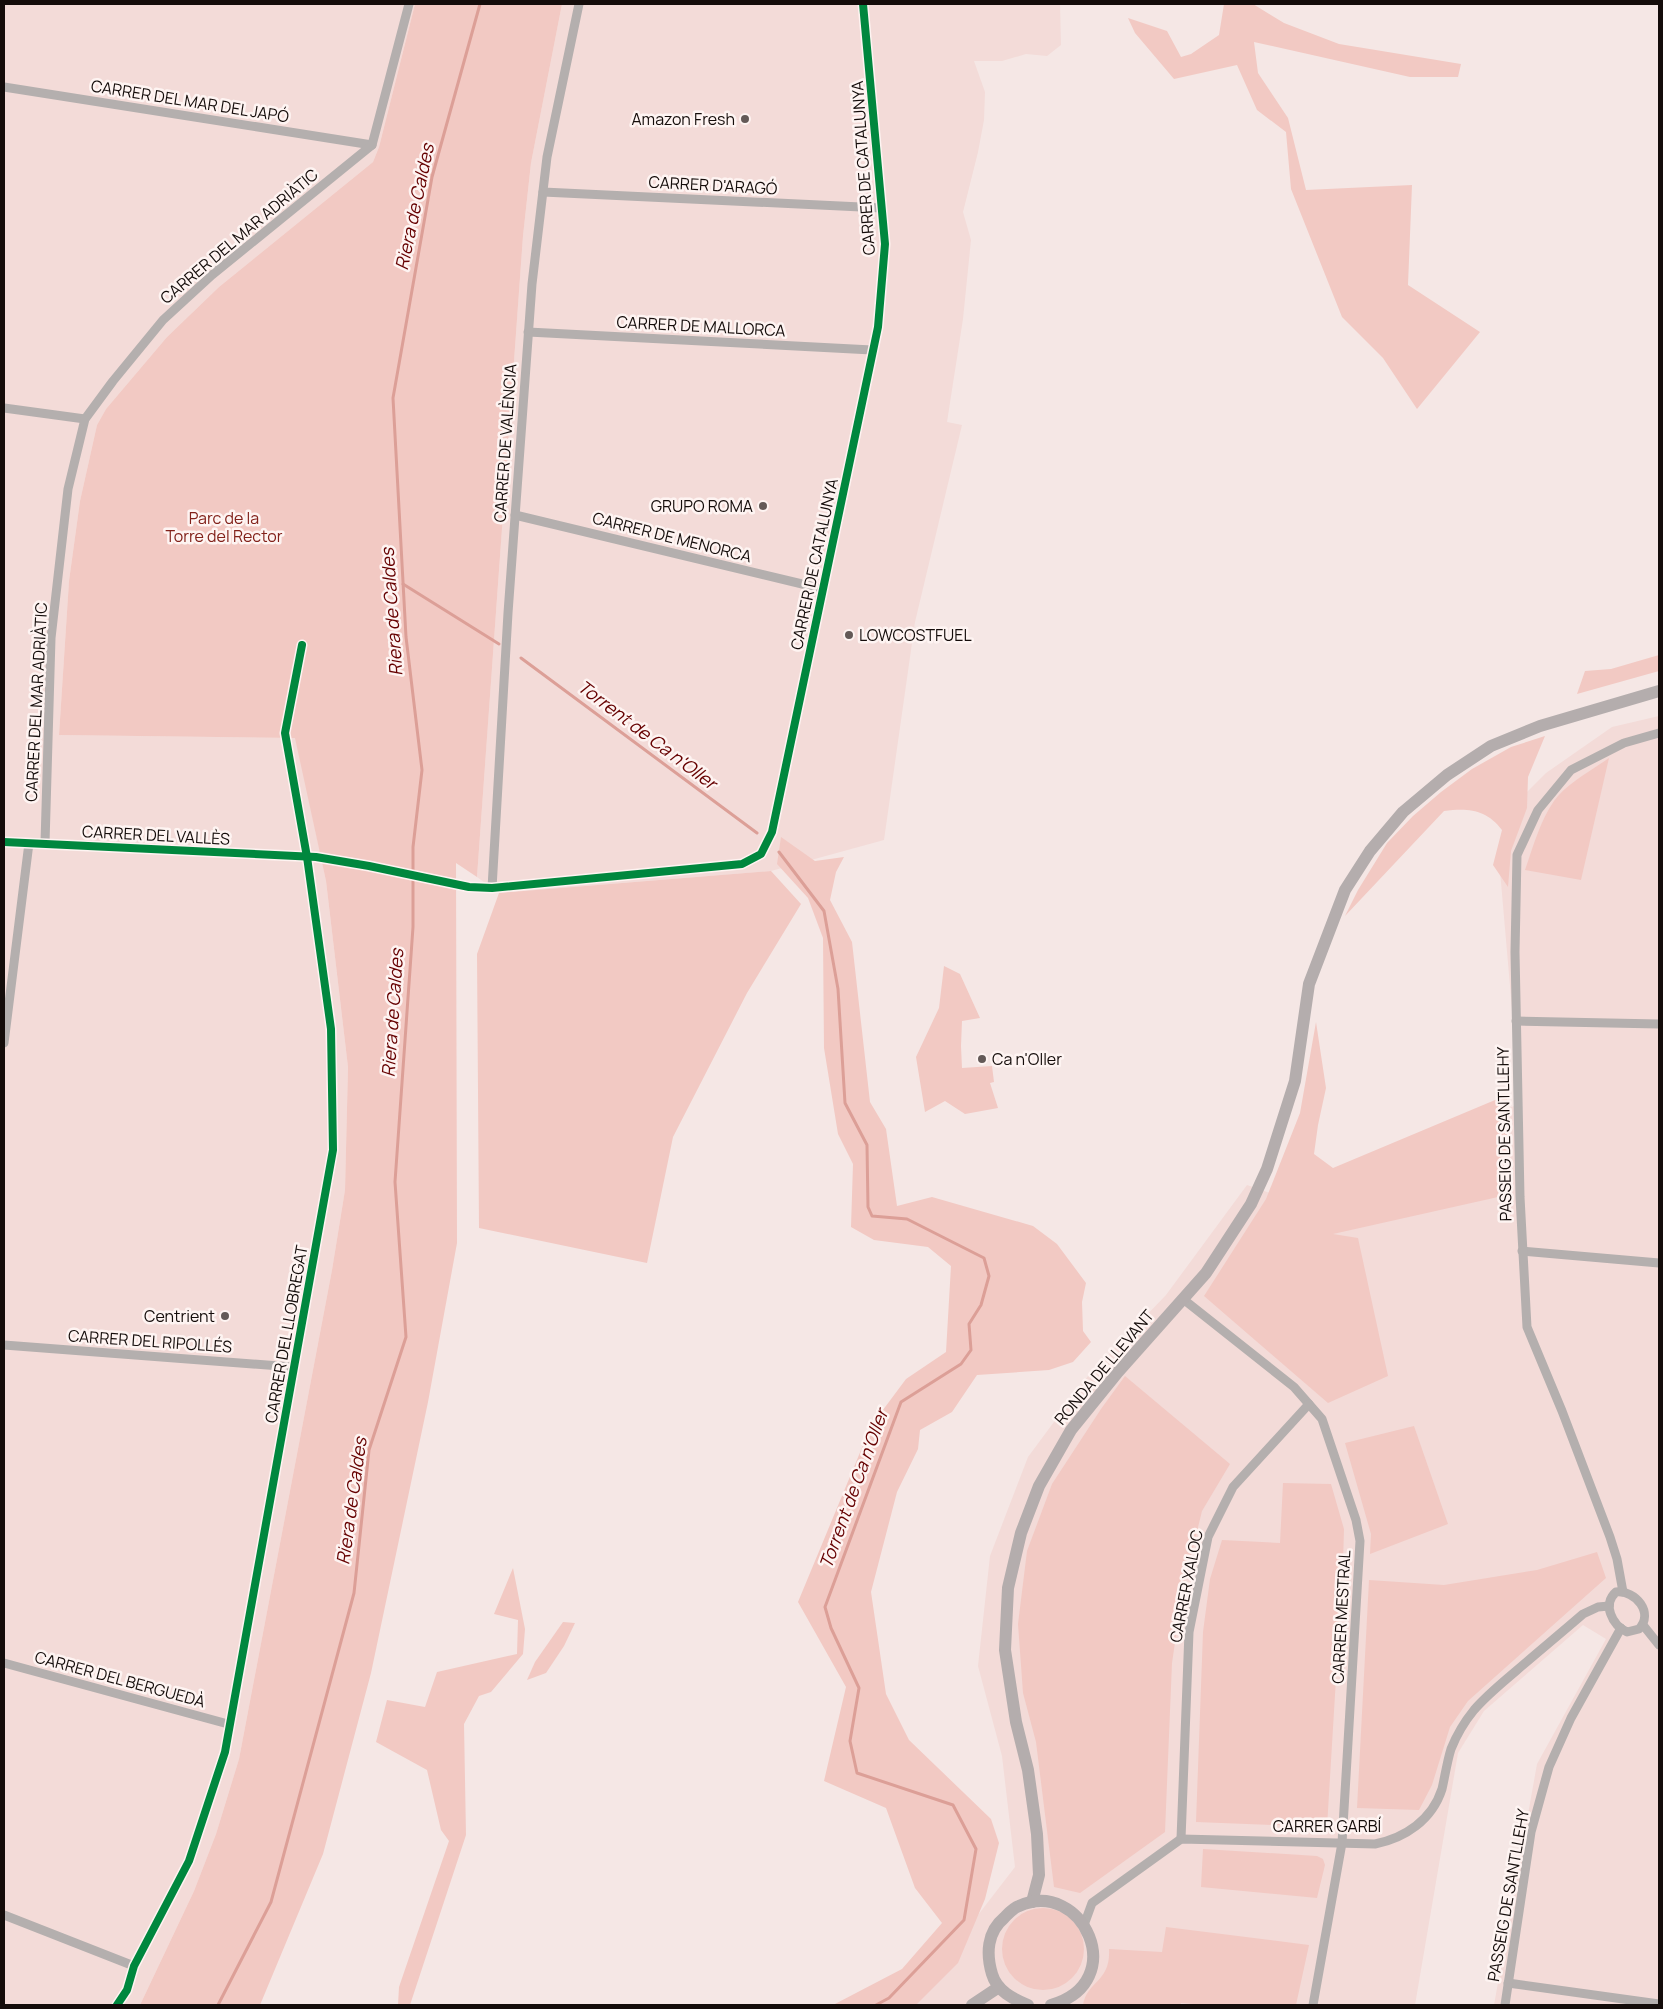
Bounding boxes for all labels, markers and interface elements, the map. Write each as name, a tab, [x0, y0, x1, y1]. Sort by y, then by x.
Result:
street label: CARRER DEL MAR DEL JAPÓ	[89, 74, 291, 128]
street label: CARRER DE CATALUNYA	[846, 80, 880, 256]
place label: Amazon Fresh	[631, 108, 735, 130]
marker: Amazon Fresh	[739, 113, 751, 125]
water label: Riera de Caldes	[389, 140, 439, 272]
street label: CARRER DEL MAR ADRIÀTIC	[155, 163, 323, 309]
street label: CARRER D'ARAGÓ	[648, 171, 778, 199]
street label: CARRER DE MALLORCA	[616, 311, 786, 341]
street label: CARRER DE VALÈNCIA	[488, 363, 522, 523]
street label: CARRER DE CATALUNYA	[785, 476, 843, 652]
place label: GRUPO ROMA	[651, 495, 753, 517]
marker: GRUPO ROMA	[757, 500, 769, 512]
park label: Parc de la Torre del Rector	[165, 507, 283, 547]
street label: CARRER DE MENORCA	[590, 507, 754, 567]
water label: Riera de Caldes	[374, 546, 407, 677]
street label: CARRER DEL MAR ADRIÀTIC	[20, 602, 52, 802]
place label: LOWCOSTFUEL	[859, 624, 972, 646]
marker: LOWCOSTFUEL	[843, 629, 855, 641]
water label: Torrent de Ca n'Oller	[573, 674, 724, 796]
street label: CARRER DEL VALLÈS	[82, 820, 231, 850]
water label: Riera de Caldes	[376, 947, 409, 1078]
street label: PASSEIG DE SANTLLEHY	[1491, 1046, 1517, 1222]
place label: Ca n'Oller	[992, 1048, 1062, 1070]
marker: Ca n'Oller	[976, 1053, 988, 1065]
street label: CARRER DEL LLOBREGAT	[260, 1243, 313, 1425]
street label: RONDA DE LLEVANT	[1049, 1304, 1159, 1429]
place label: Centrient	[144, 1305, 215, 1327]
marker: Centrient	[219, 1310, 231, 1322]
street label: CARRER DEL RIPOLLÉS	[67, 1324, 233, 1358]
water label: Torrent de Ca n'Oller	[813, 1403, 894, 1572]
water label: Riera de Caldes	[330, 1434, 372, 1566]
street label: CARRER XALOC	[1164, 1528, 1208, 1644]
street label: CARRER MESTRAL	[1327, 1550, 1355, 1684]
street label: CARRER DEL BERGUEDÀ	[32, 1646, 208, 1712]
street label: PASSEIG DE SANTLLEHY	[1482, 1807, 1534, 1983]
street label: CARRER GARBÍ	[1273, 1815, 1382, 1837]

